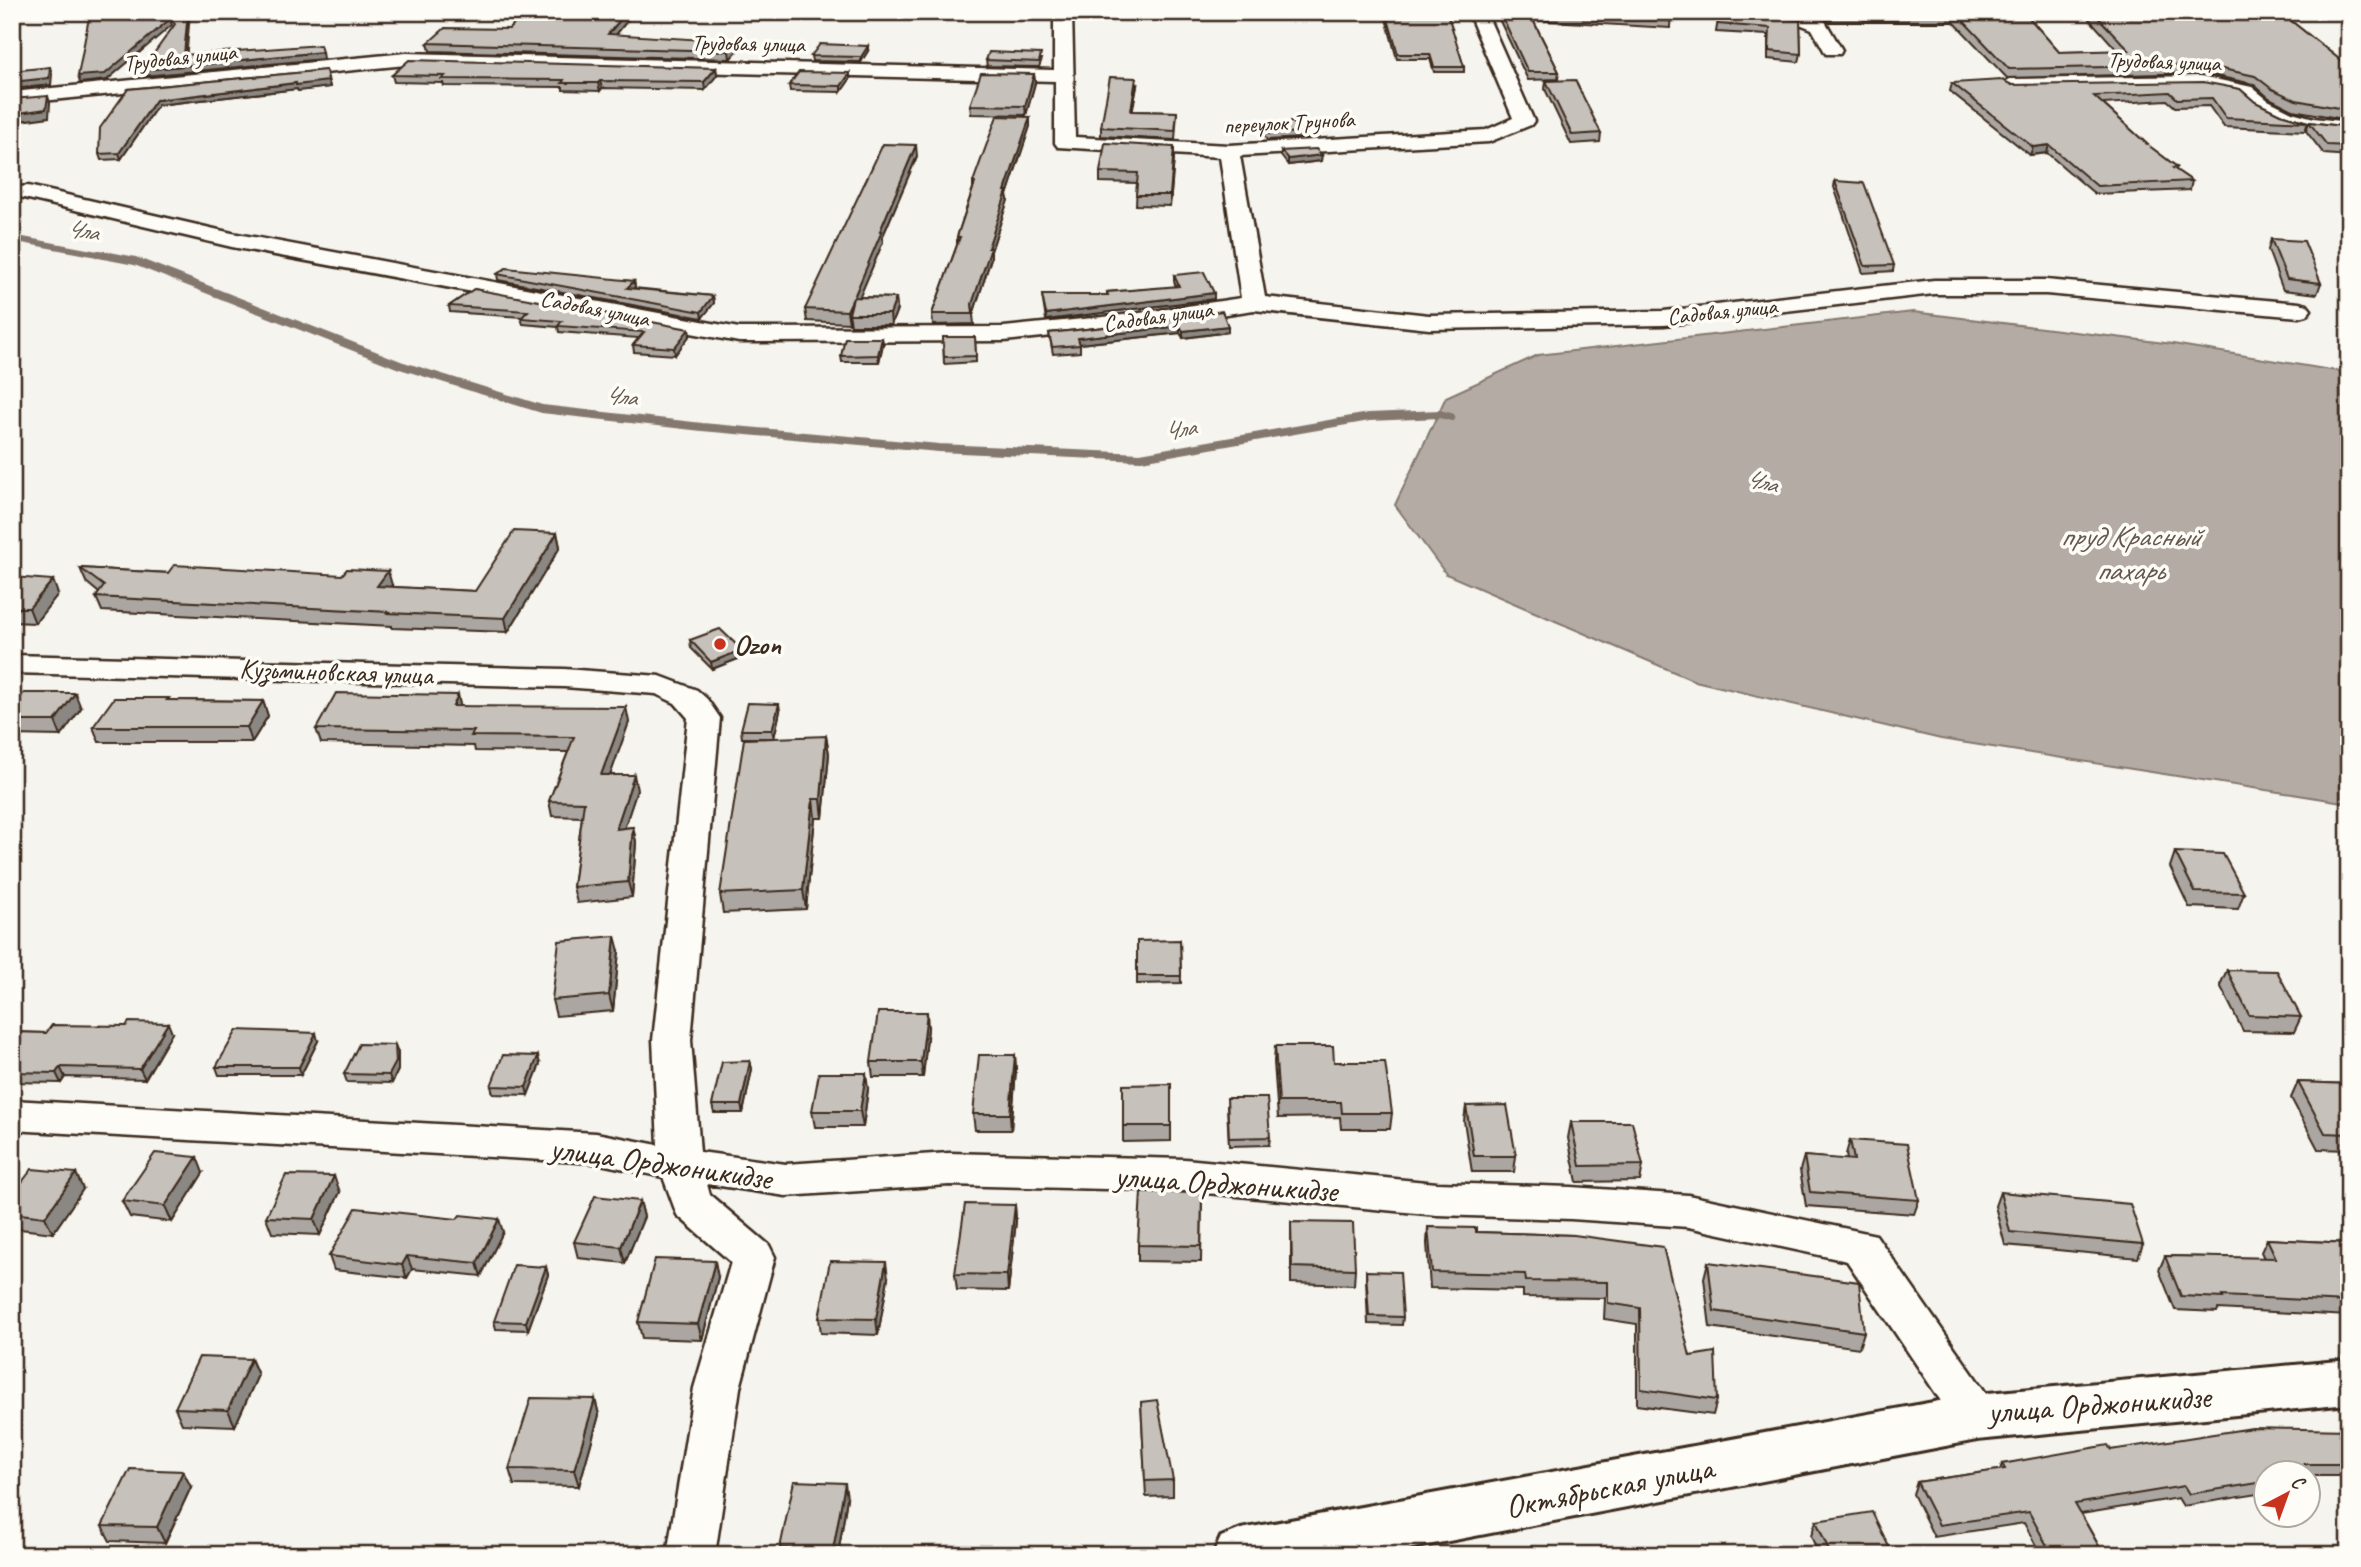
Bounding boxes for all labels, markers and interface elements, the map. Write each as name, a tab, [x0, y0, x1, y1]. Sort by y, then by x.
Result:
street label: Трудовая улица	[691, 28, 807, 59]
street label: Трудовая улица	[122, 37, 240, 78]
street label: Трудовая улица	[2107, 45, 2223, 78]
street label: переулок Трунова	[1223, 104, 1357, 140]
water label: Чла	[65, 212, 104, 248]
street label: Садовая улица	[538, 284, 654, 334]
street label: Садовая улица	[1666, 291, 1780, 332]
street label: Садовая улица	[1101, 294, 1217, 339]
water label: Чла	[604, 379, 641, 413]
water label: Чла	[1162, 411, 1201, 447]
water label: Чла	[1743, 462, 1784, 500]
water label: пруд Красный пахарь	[2060, 517, 2206, 589]
place label: Ozon	[734, 627, 782, 662]
marker: Ozon	[712, 636, 728, 652]
street label: Кузьминовская улица	[239, 651, 435, 693]
street label: улица Орджоникидзе	[545, 1126, 776, 1200]
street label: улица Орджоникидзе	[1111, 1154, 1341, 1212]
street label: улица Орджоникидзе	[1984, 1375, 2214, 1433]
street label: Октябрьская улица	[1502, 1446, 1719, 1528]
north arrow	[2252, 1458, 2322, 1528]
text: С	[2286, 1470, 2311, 1496]

